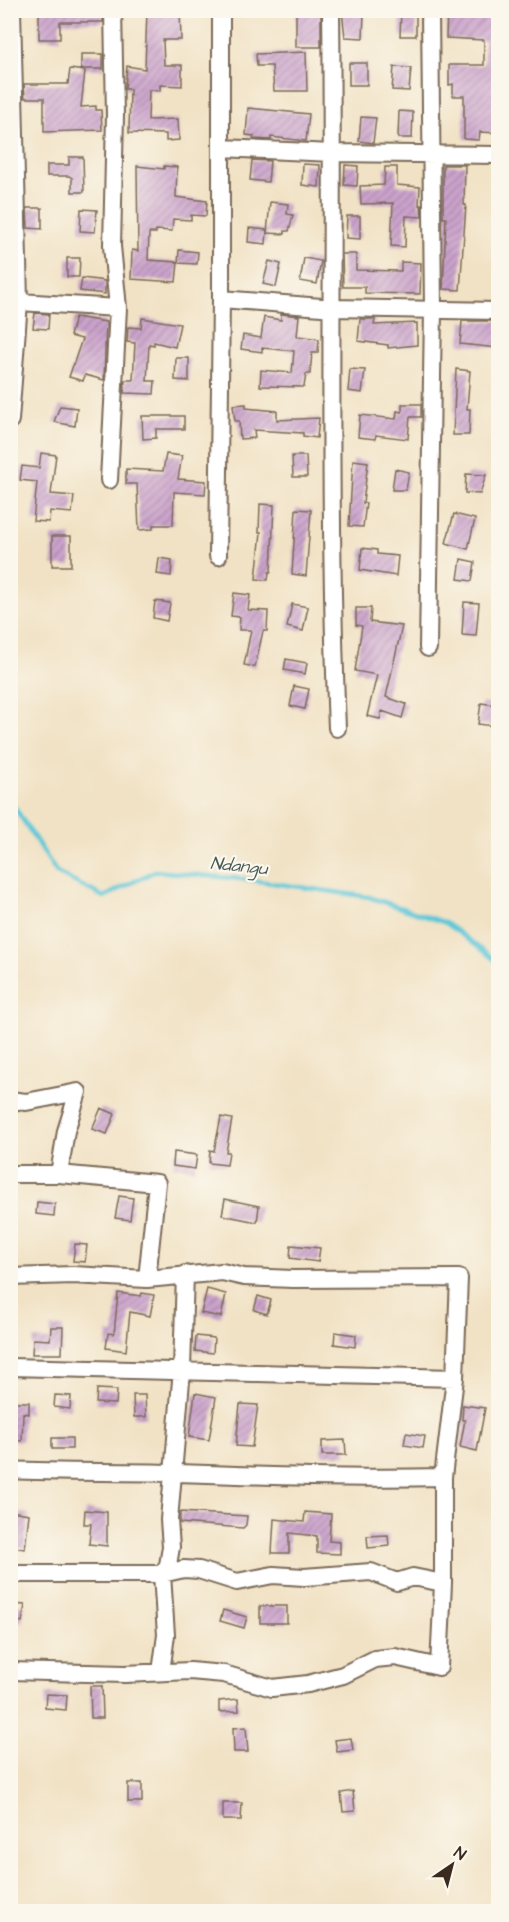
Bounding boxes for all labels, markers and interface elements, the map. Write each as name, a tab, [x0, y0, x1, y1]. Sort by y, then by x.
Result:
water label: Ndangu	[209, 851, 270, 882]
north arrow	[422, 1835, 482, 1895]
text: N	[450, 1842, 470, 1865]

